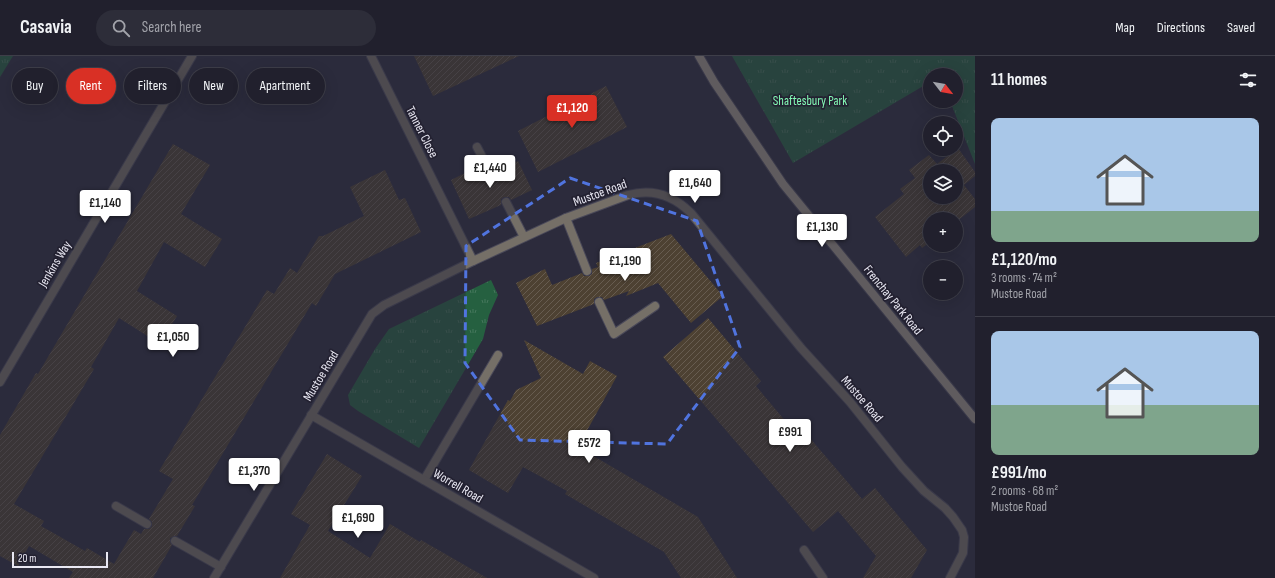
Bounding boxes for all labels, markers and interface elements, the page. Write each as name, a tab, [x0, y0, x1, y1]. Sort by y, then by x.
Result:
search box	[96, 10, 376, 46]
text: Casavia	[20, 16, 72, 39]
icon: search	[110, 17, 132, 39]
text: Search here	[142, 18, 202, 37]
text: Map	[1115, 19, 1135, 36]
text: Directions	[1157, 19, 1205, 36]
text: Saved	[1227, 19, 1255, 36]
chip: Buy	[12, 68, 58, 104]
chip: Rent	[66, 68, 116, 104]
chip: Filters	[124, 68, 181, 104]
chip: New	[189, 68, 238, 104]
chip: Apartment	[246, 68, 325, 104]
north arrow	[923, 68, 963, 108]
map controls	[923, 68, 963, 300]
icon: filters	[1237, 69, 1259, 91]
text: 11 homes	[991, 70, 1047, 90]
park label: Shaftesbury Park	[773, 93, 847, 109]
pin: £1,120	[539, 95, 605, 129]
text: £1,120	[556, 100, 588, 116]
street label: Tanner Close	[402, 104, 442, 160]
button: locate	[923, 116, 963, 156]
icon: home	[1089, 144, 1161, 216]
pin: £1,440	[457, 155, 523, 189]
text: £1,440	[473, 160, 507, 176]
button: layers	[923, 164, 963, 204]
pin: £1,640	[662, 170, 728, 204]
text: £1,640	[678, 175, 712, 191]
street label: Mustoe Road	[571, 176, 629, 210]
pin: £1,140	[72, 190, 138, 224]
text: £1,140	[89, 195, 121, 211]
button: +	[923, 212, 963, 252]
pin: £1,130	[789, 214, 855, 248]
text: £1,130	[806, 219, 838, 235]
street label: Jenkins Way	[34, 238, 75, 291]
pin: £1,190	[592, 248, 658, 282]
text: £1,120/mo	[991, 250, 1057, 270]
text: £1,190	[609, 253, 641, 269]
button: −	[923, 260, 963, 300]
street label: Frenchay Park Road	[860, 262, 926, 338]
text: 3 rooms · 74 m²	[991, 270, 1057, 286]
text: Mustoe Road	[991, 286, 1047, 302]
pin: £1,050	[140, 324, 206, 358]
text: £1,050	[156, 329, 190, 345]
street label: Mustoe Road	[300, 348, 342, 404]
icon: home	[1089, 357, 1161, 429]
street label: Mustoe Road	[838, 373, 886, 425]
pin: £991	[766, 419, 814, 453]
text: £991	[778, 424, 802, 440]
pin: £572	[565, 430, 613, 464]
text: £572	[577, 435, 601, 451]
pin: £1,370	[221, 458, 287, 492]
text: £1,370	[238, 463, 270, 479]
text: £991/mo	[991, 463, 1047, 483]
street label: Worrell Road	[430, 465, 486, 507]
text: 2 rooms · 68 m²	[991, 483, 1058, 499]
text: Mustoe Road	[991, 499, 1047, 515]
pin: £1,690	[325, 505, 391, 539]
text: £1,690	[341, 510, 375, 526]
scale bar	[12, 550, 108, 569]
text: 20 m	[18, 552, 36, 565]

